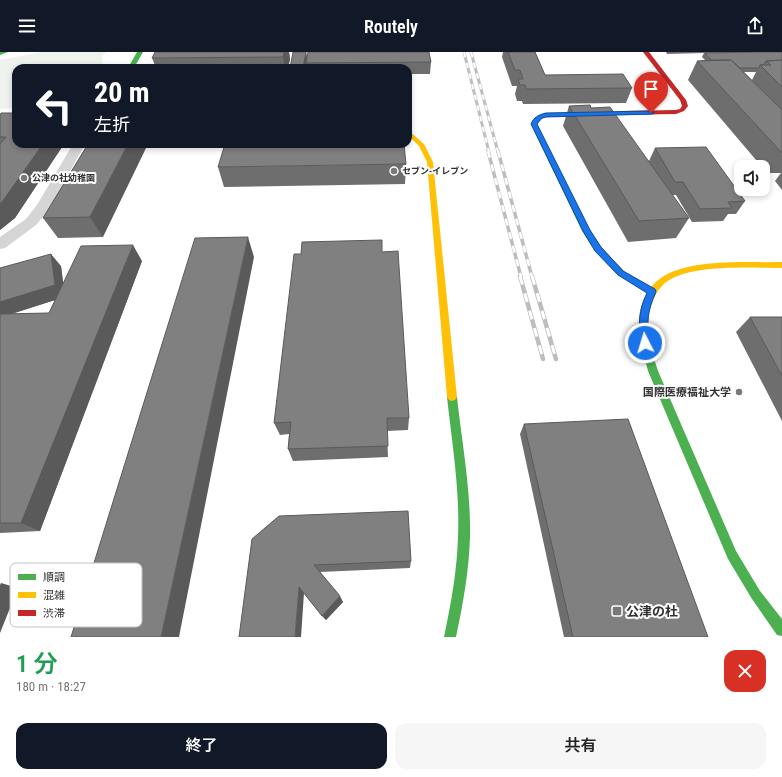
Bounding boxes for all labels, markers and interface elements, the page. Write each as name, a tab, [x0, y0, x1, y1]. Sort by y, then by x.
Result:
icon: menu	[16, 15, 38, 37]
icon: share	[744, 15, 766, 37]
text: Routely	[364, 16, 418, 37]
pin	[634, 72, 668, 113]
text: 20 m	[94, 76, 150, 109]
icon: arrive	[640, 78, 662, 100]
icon: left	[28, 80, 80, 132]
text: 左折	[94, 114, 130, 135]
map controls	[734, 160, 770, 196]
button: sound	[734, 160, 770, 196]
marker: セブン-イレブン	[389, 166, 399, 176]
place label: セブン-イレブン	[402, 166, 468, 176]
place label: 公津の社幼稚園	[32, 172, 95, 183]
marker: 公津の社幼稚園	[19, 173, 29, 183]
position arrow	[624, 322, 666, 364]
place label: 国際医療福祉大学	[643, 386, 731, 399]
marker: 国際医療福祉大学	[734, 387, 744, 397]
legend	[10, 563, 142, 627]
text: 順調	[43, 571, 65, 584]
text: 混雑	[43, 589, 65, 602]
place label: 公津の杜	[626, 604, 678, 619]
marker: 公津の杜	[611, 605, 623, 617]
text: 渋滞	[43, 607, 65, 620]
text: 1 分	[16, 650, 58, 678]
button: close	[724, 650, 766, 692]
text: 180 m · 18:27	[16, 679, 86, 694]
button: 終了	[16, 723, 387, 769]
button: 共有	[395, 723, 766, 769]

